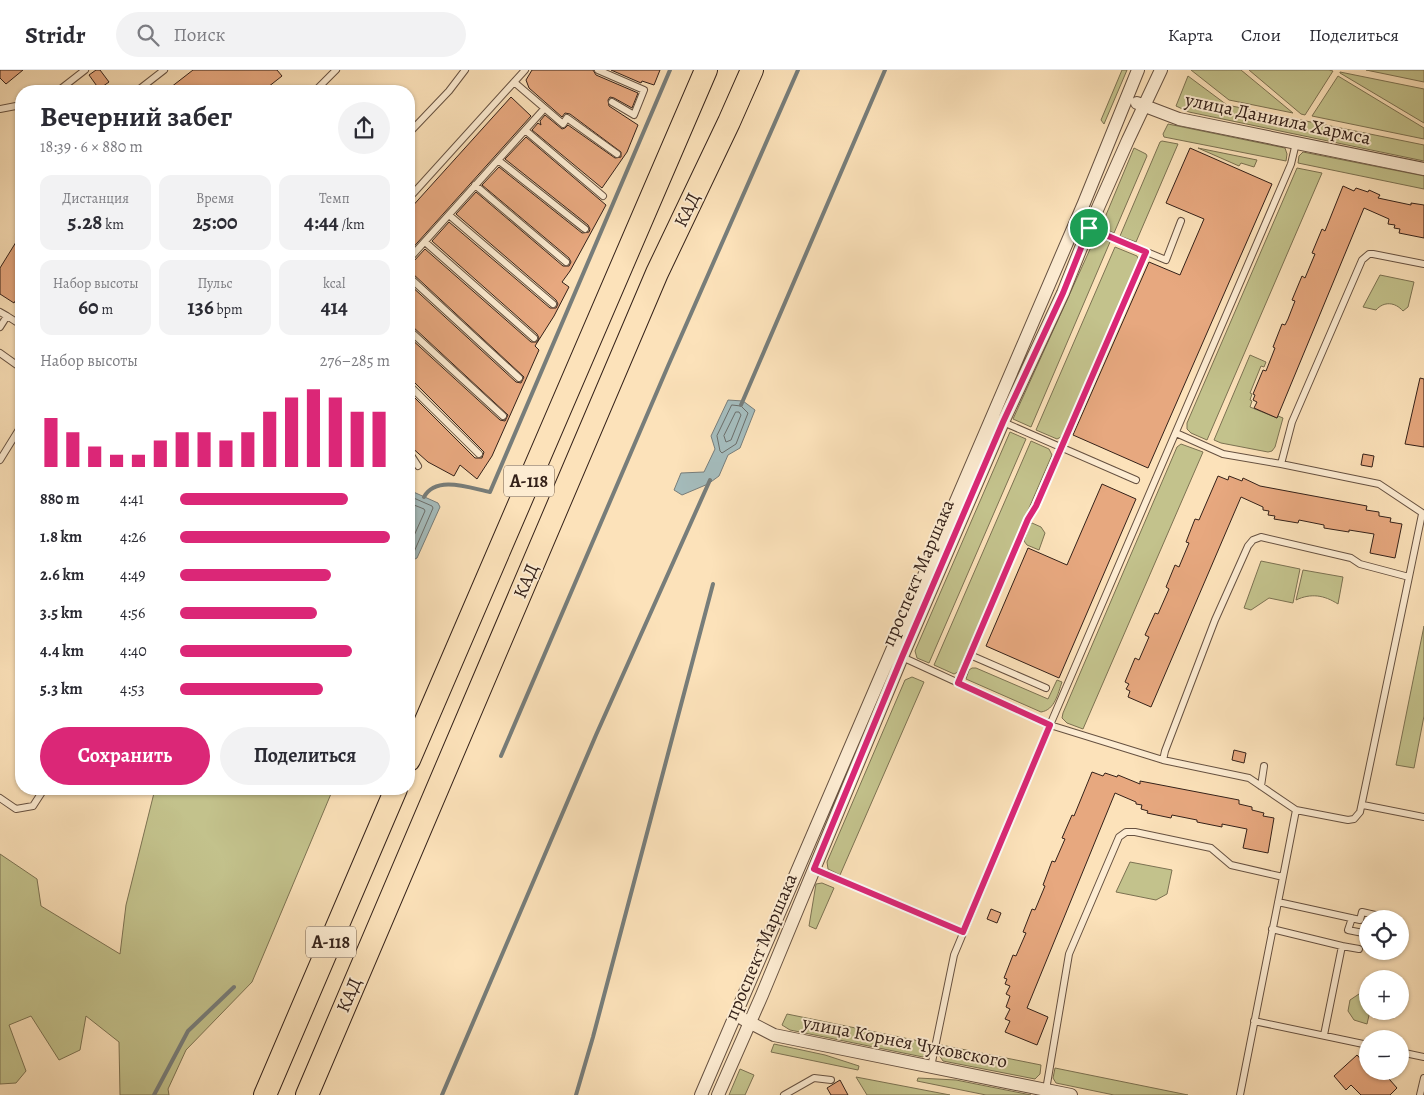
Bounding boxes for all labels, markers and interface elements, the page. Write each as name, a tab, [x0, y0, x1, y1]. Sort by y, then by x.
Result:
search box	[116, 12, 466, 57]
text: Stridr	[25, 19, 86, 51]
icon: search	[134, 21, 162, 49]
text: Поиск	[174, 22, 225, 48]
text: Карта	[1168, 23, 1213, 47]
text: Слои	[1241, 23, 1281, 47]
text: Поделиться	[1309, 23, 1399, 47]
street label: улица Даниила Хармса	[1182, 86, 1373, 151]
text: Вечерний забег	[40, 98, 232, 136]
button: share	[338, 102, 390, 154]
text: 18:39 · 6 × 880 m	[40, 136, 143, 158]
street label: КАД	[668, 188, 706, 232]
text: Дистанция	[62, 189, 129, 208]
text: Время	[196, 189, 234, 208]
text: Темп	[319, 189, 350, 208]
pin	[1068, 207, 1110, 249]
text: 5.28	[67, 208, 102, 236]
text: 25:00	[192, 208, 238, 236]
text: 4:44	[304, 208, 339, 236]
icon: arrive	[1075, 214, 1103, 242]
text: km	[102, 215, 124, 234]
text: /km	[339, 215, 365, 234]
text: Набор высоты	[53, 274, 139, 293]
text: Пульс	[197, 274, 232, 293]
text: kcal	[323, 274, 346, 293]
text: 60	[78, 293, 99, 321]
text: 136	[187, 293, 214, 321]
text: 414	[321, 293, 348, 321]
text: m	[99, 300, 113, 319]
text: bpm	[214, 300, 243, 319]
text: Набор высоты	[40, 350, 138, 372]
text: 276–285 m	[320, 350, 390, 372]
road number: А-118	[504, 466, 554, 496]
text: 880 m	[40, 488, 80, 510]
text: 4:41	[120, 488, 144, 510]
street label: проспект Маршака	[875, 495, 961, 650]
text: 1.8 km	[40, 526, 82, 548]
text: 4:26	[120, 526, 146, 548]
street label: КАД	[507, 560, 545, 602]
text: 2.6 km	[40, 564, 84, 586]
text: 4:49	[120, 564, 146, 586]
text: 3.5 km	[40, 602, 83, 624]
text: 4:56	[120, 602, 145, 624]
text: 4.4 km	[40, 640, 84, 662]
text: 4:40	[120, 640, 147, 662]
text: 5.3 km	[40, 678, 83, 700]
text: 4:53	[120, 678, 145, 700]
button: Сохранить	[40, 727, 210, 785]
button: Поделиться	[220, 727, 390, 785]
street label: проспект Маршака	[718, 869, 804, 1024]
map controls	[1359, 910, 1409, 1080]
button: locate	[1359, 910, 1409, 960]
road number: А-118	[306, 926, 356, 958]
button: +	[1359, 970, 1409, 1020]
street label: КАД	[330, 974, 368, 1016]
street label: улица Корнея Чуковского	[799, 1009, 1010, 1075]
button: −	[1359, 1030, 1409, 1080]

